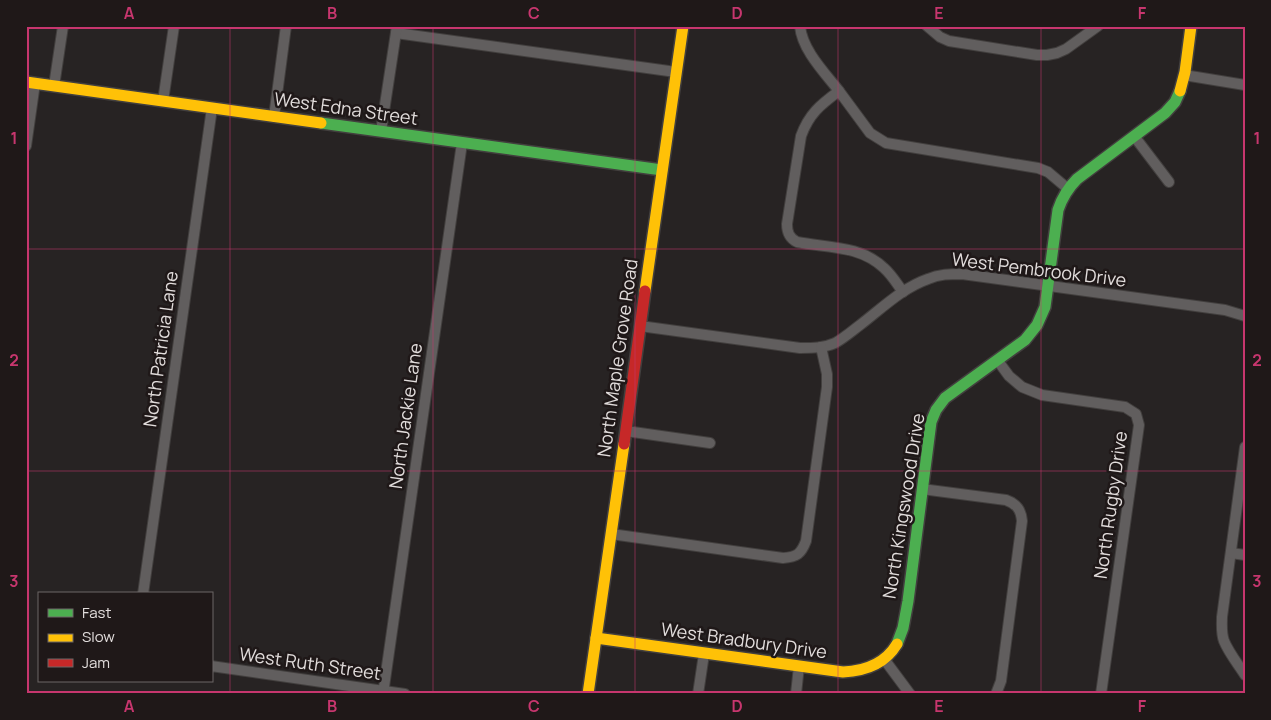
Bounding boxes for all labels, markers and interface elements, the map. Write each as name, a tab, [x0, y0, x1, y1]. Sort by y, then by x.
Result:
text: A	[124, 2, 135, 24]
text: B	[327, 2, 337, 24]
text: C	[528, 2, 540, 24]
text: D	[731, 2, 743, 24]
text: E	[934, 2, 944, 24]
text: F	[1138, 2, 1147, 24]
street label: West Edna Street	[273, 86, 419, 130]
text: 1	[10, 127, 18, 149]
text: 1	[1253, 127, 1261, 149]
street label: West Pembrook Drive	[950, 246, 1128, 292]
street label: North Maple Grove Road	[591, 257, 643, 459]
street label: North Patricia Lane	[137, 269, 183, 428]
street label: North Jackie Lane	[383, 341, 427, 490]
text: 2	[9, 349, 19, 371]
text: 2	[1252, 349, 1262, 371]
street label: North Kingswood Drive	[877, 411, 930, 600]
street label: North Rugby Drive	[1088, 429, 1132, 580]
text: 3	[9, 570, 19, 592]
text: 3	[1252, 570, 1262, 592]
legend	[38, 592, 212, 682]
text: Fast	[82, 602, 111, 623]
street label: West Bradbury Drive	[660, 616, 829, 664]
text: Slow	[82, 626, 115, 647]
street label: West Ruth Street	[238, 641, 383, 685]
text: Jam	[82, 652, 110, 673]
text: A	[124, 695, 135, 717]
text: B	[327, 695, 337, 717]
text: C	[528, 695, 540, 717]
text: D	[731, 695, 743, 717]
text: E	[934, 695, 944, 717]
text: F	[1138, 695, 1147, 717]

